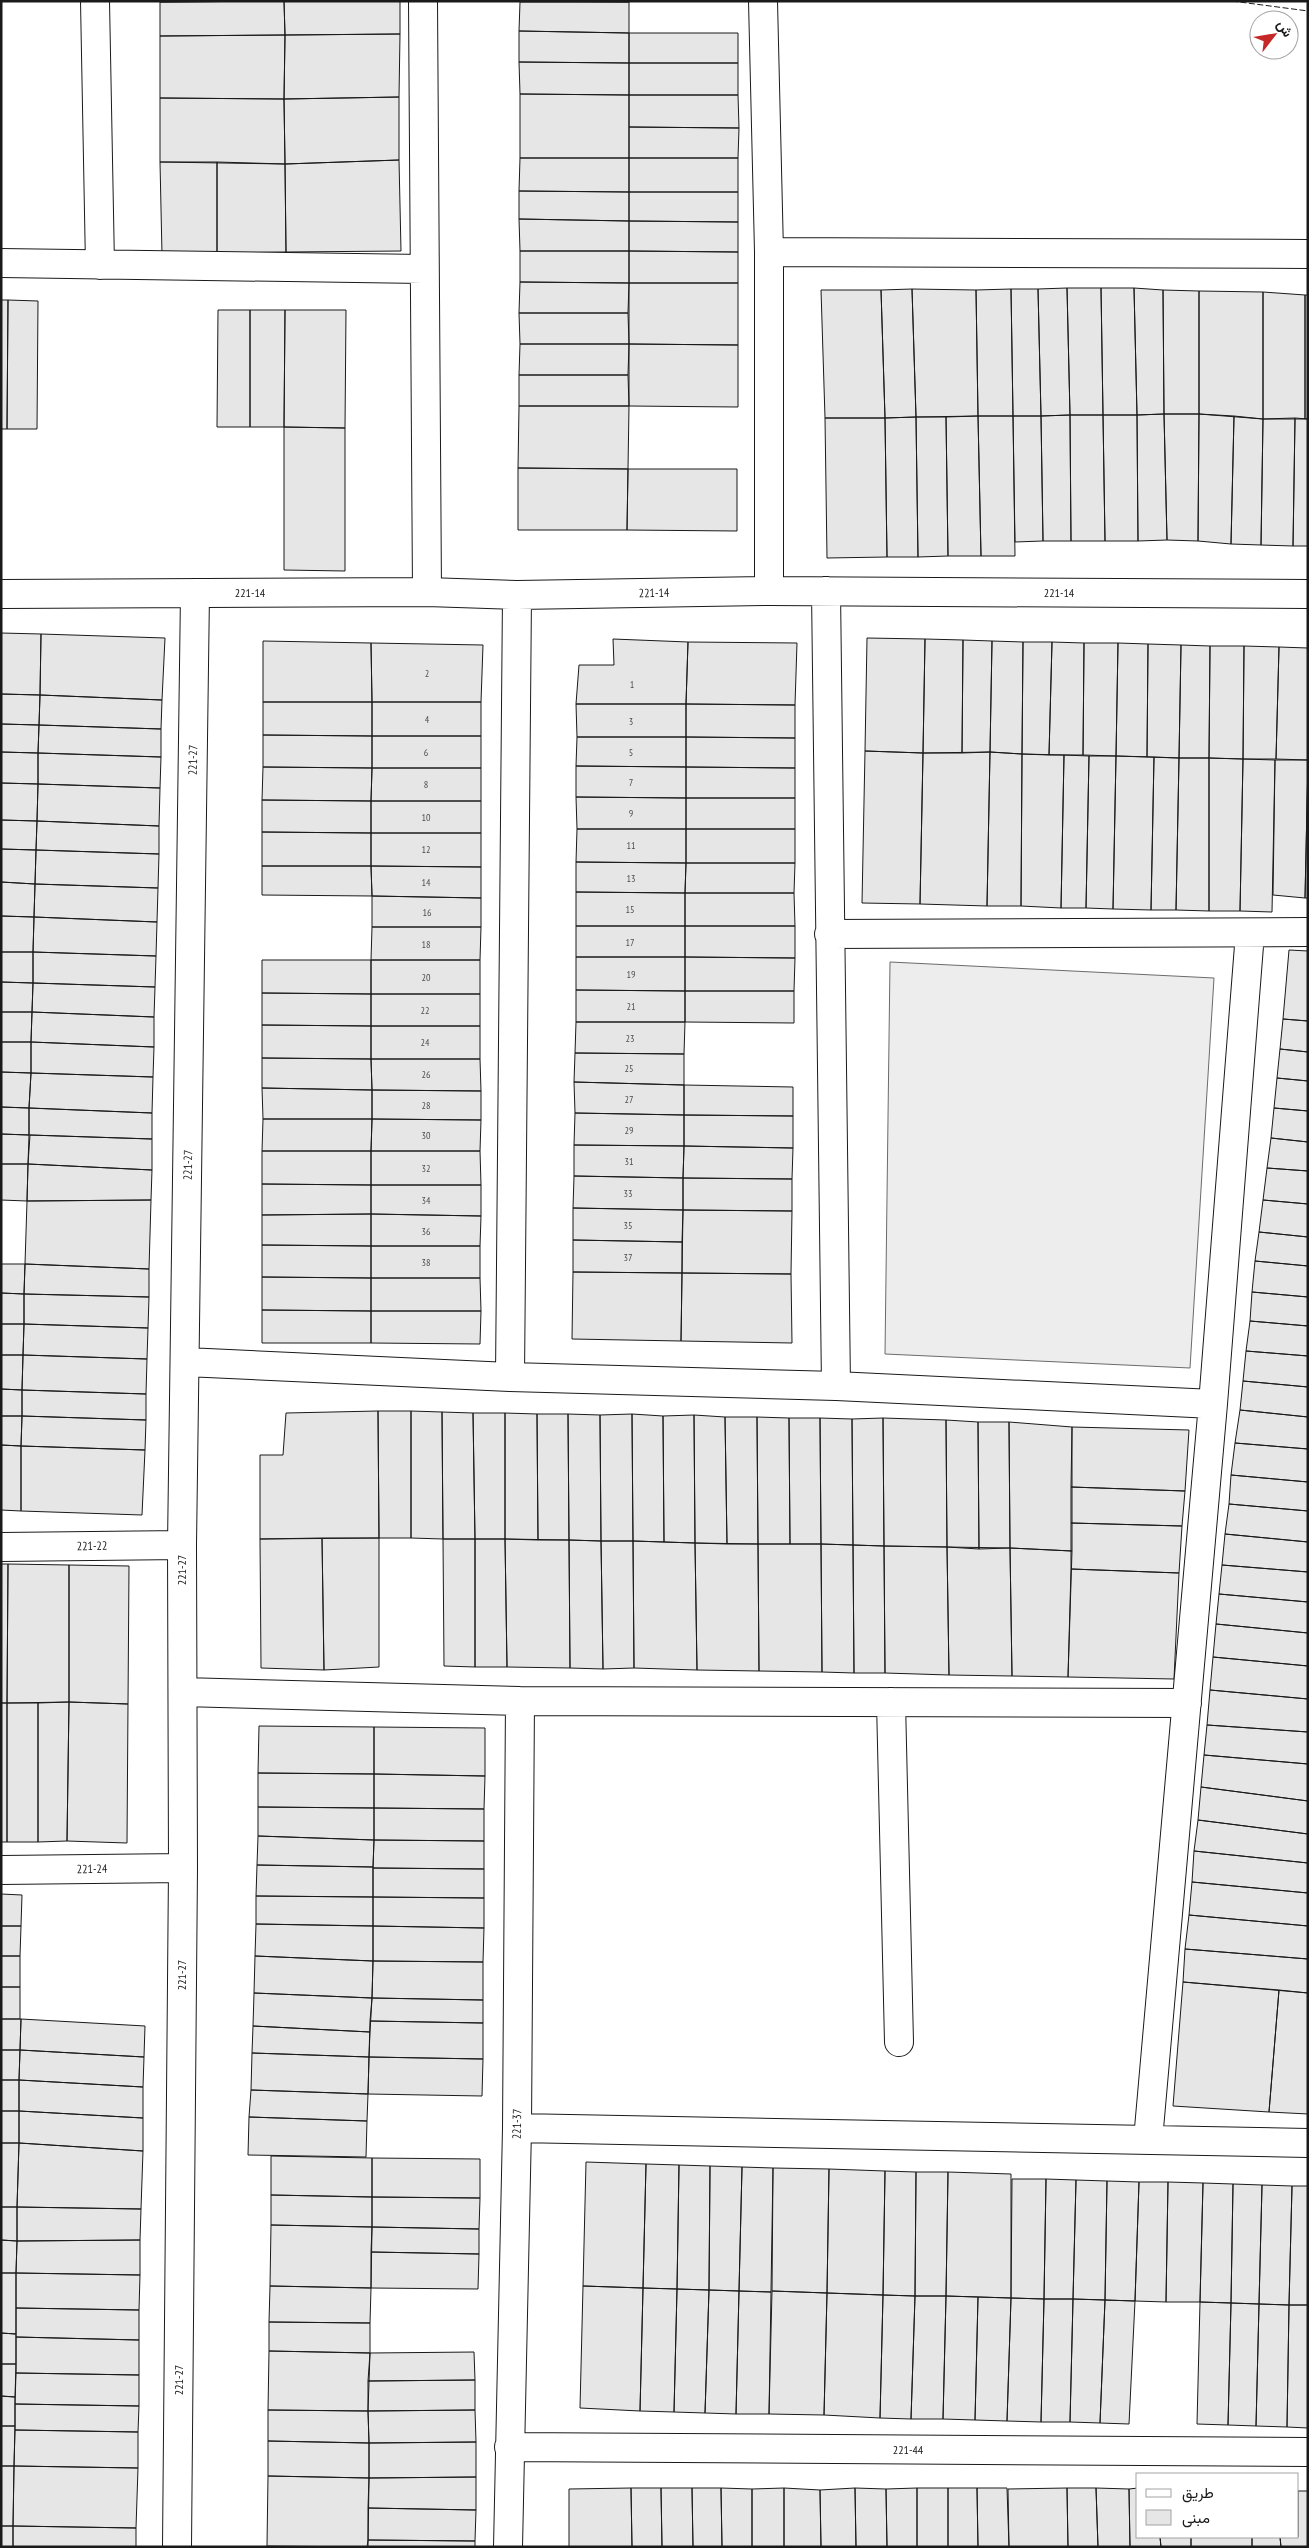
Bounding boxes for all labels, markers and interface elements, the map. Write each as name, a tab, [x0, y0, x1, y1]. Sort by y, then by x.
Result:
north arrow	[1249, 10, 1299, 60]
text: ش	[1273, 16, 1297, 40]
street label: 221-14	[235, 585, 266, 600]
street label: 221-14	[639, 585, 670, 600]
street label: 221-14	[1044, 585, 1075, 600]
house number: 2	[425, 667, 429, 680]
house number: 1	[630, 678, 634, 691]
house number: 4	[425, 713, 430, 726]
house number: 3	[629, 715, 633, 728]
street label: 221-27	[185, 745, 200, 775]
house number: 6	[424, 746, 429, 759]
house number: 5	[629, 746, 633, 759]
house number: 7	[629, 776, 633, 789]
house number: 8	[424, 778, 428, 791]
house number: 9	[629, 807, 633, 820]
house number: 10	[422, 811, 431, 824]
house number: 11	[627, 839, 636, 852]
house number: 12	[422, 843, 431, 856]
house number: 13	[627, 872, 636, 885]
house number: 14	[422, 876, 431, 889]
house number: 15	[626, 903, 635, 916]
house number: 16	[423, 906, 432, 919]
house number: 17	[626, 936, 635, 949]
house number: 18	[422, 938, 431, 951]
house number: 19	[627, 968, 636, 981]
house number: 20	[422, 971, 431, 984]
house number: 21	[627, 1000, 636, 1013]
house number: 22	[421, 1004, 430, 1017]
house number: 23	[626, 1032, 635, 1045]
house number: 24	[421, 1036, 430, 1049]
house number: 25	[625, 1062, 634, 1075]
house number: 26	[422, 1068, 431, 1081]
house number: 27	[625, 1093, 634, 1106]
house number: 28	[422, 1099, 431, 1112]
house number: 29	[625, 1124, 634, 1137]
house number: 30	[422, 1129, 431, 1142]
street label: 221-27	[180, 1150, 195, 1180]
house number: 31	[625, 1155, 634, 1168]
house number: 32	[422, 1162, 431, 1175]
house number: 33	[624, 1187, 633, 1200]
house number: 34	[422, 1194, 431, 1207]
house number: 35	[624, 1219, 633, 1232]
house number: 36	[422, 1225, 431, 1238]
house number: 37	[624, 1251, 633, 1264]
house number: 38	[422, 1256, 431, 1269]
street label: 221-22	[77, 1538, 107, 1553]
street label: 221-27	[174, 1555, 189, 1585]
street label: 221-24	[77, 1861, 108, 1876]
street label: 221-27	[174, 1960, 189, 1990]
street label: 221-37	[509, 2109, 524, 2139]
street label: 221-27	[171, 2365, 186, 2395]
street label: 221-44	[893, 2442, 924, 2457]
legend	[1136, 2473, 1299, 2538]
text: طريق	[1182, 2483, 1214, 2503]
text: مبنى	[1182, 2508, 1210, 2528]

